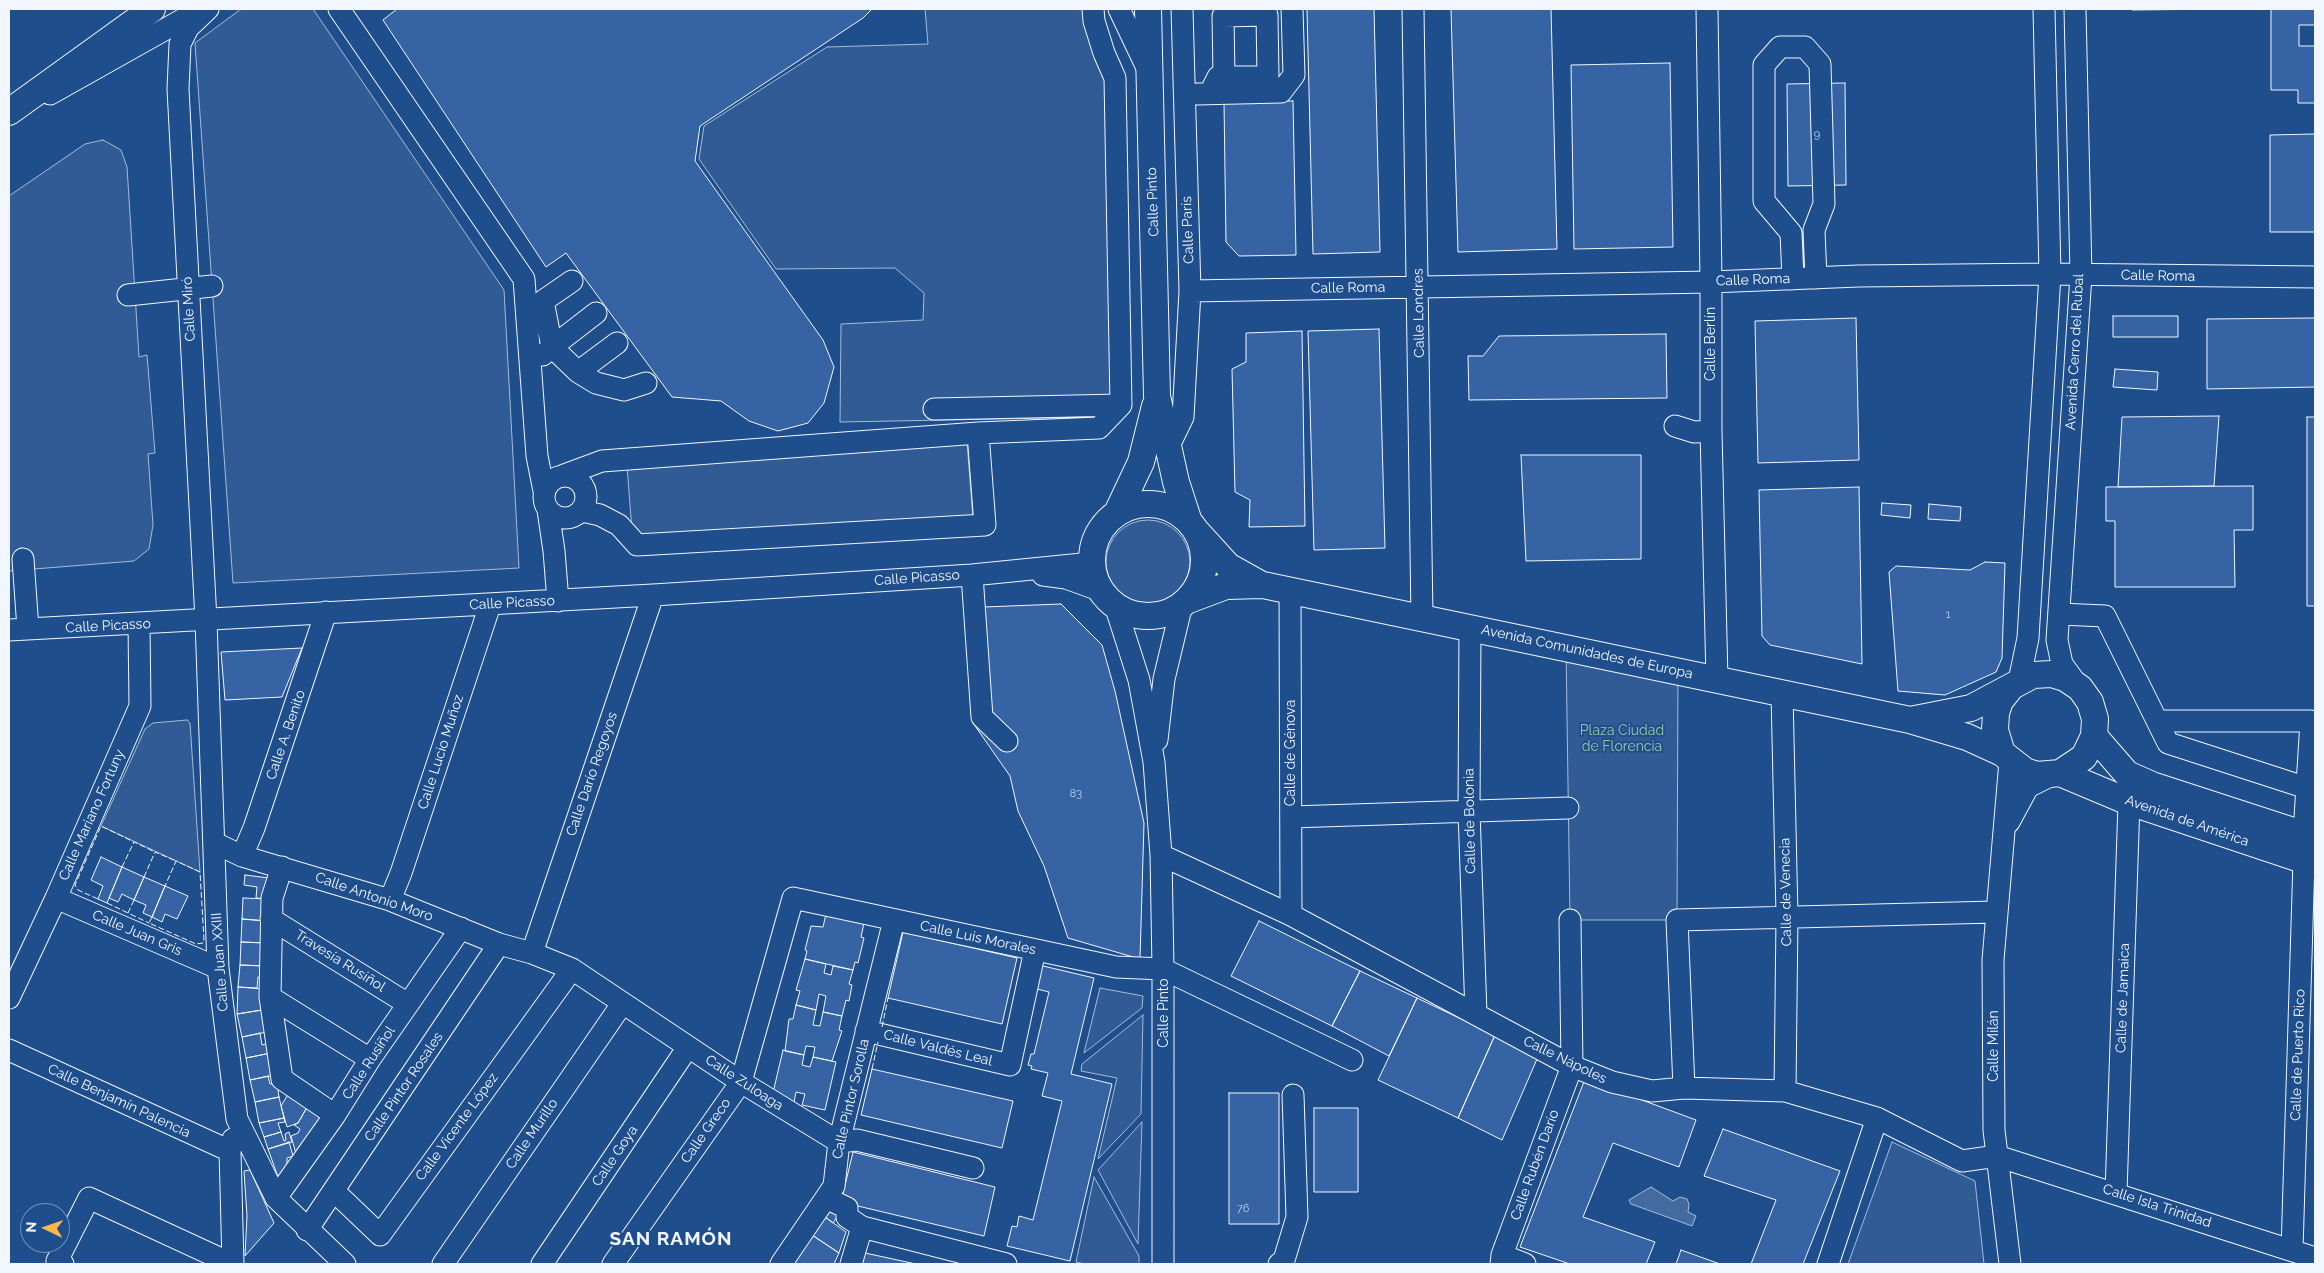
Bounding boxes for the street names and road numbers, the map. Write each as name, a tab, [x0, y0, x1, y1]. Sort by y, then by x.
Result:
street label: Calle Pinto	[1143, 167, 1163, 237]
street label: Calle París	[1178, 196, 1198, 264]
street label: Calle Roma	[2121, 267, 2195, 285]
street label: Calle Londres	[1410, 268, 1428, 358]
street label: Calle Roma	[1716, 270, 1790, 290]
street label: Avenida Cerro del Rubal	[2063, 273, 2087, 431]
street label: Calle Miró	[179, 276, 199, 342]
street label: Calle Roma	[1311, 279, 1385, 297]
street label: Calle Berlín	[1703, 307, 1719, 381]
street label: Calle Picasso	[874, 567, 960, 589]
street label: Calle Picasso	[469, 592, 555, 614]
street label: Calle Picasso	[65, 615, 151, 637]
street label: Avenida Comunidades de Europa	[1480, 621, 1694, 683]
street label: Calle A. Benito	[263, 688, 309, 782]
street label: Calle Lucio Muñoz	[415, 693, 467, 811]
street label: Calle de Génova	[1283, 700, 1299, 806]
street label: Calle Darío Regoyos	[563, 710, 621, 838]
street label: Calle Mariano Fortuny	[55, 747, 129, 883]
street label: Calle de Bolonia	[1461, 768, 1479, 874]
street label: Avenida de América	[2123, 792, 2251, 850]
street label: Calle de Venecia	[1777, 838, 1795, 946]
street label: Calle Antonio Moro	[313, 869, 435, 925]
street label: Calle Juan Gris	[90, 907, 184, 959]
street label: Calle Juan XXIII	[208, 912, 232, 1012]
street label: Calle Luis Morales	[918, 917, 1038, 959]
street label: Travesía Rusiñol	[292, 926, 388, 996]
street label: Calle de Jamaica	[2113, 943, 2133, 1053]
street label: Calle Pinto	[1156, 978, 1172, 1048]
street label: Calle de Puerto Rico	[2287, 989, 2309, 1121]
street label: Calle Milán	[1986, 1010, 2002, 1082]
street label: Calle Rusiñol	[339, 1023, 399, 1103]
street label: Calle Valdés Leal	[882, 1026, 994, 1070]
street label: Calle Pintor Rosales	[361, 1029, 447, 1145]
street label: Calle Nápoles	[1521, 1033, 1609, 1087]
street label: Calle Pintor Sorolla	[829, 1037, 873, 1161]
street label: Calle Zuloaga	[702, 1052, 786, 1114]
street label: Calle Benjamín Palencia	[45, 1061, 193, 1141]
street label: Calle Vicente López	[412, 1070, 502, 1184]
street label: Calle Greco	[677, 1095, 735, 1167]
street label: Calle Murillo	[502, 1096, 562, 1172]
street label: Calle Rubén Darío	[1507, 1107, 1563, 1223]
street label: Calle Goya	[589, 1122, 641, 1190]
street label: Calle Isla Trinidad	[2101, 1181, 2213, 1231]

